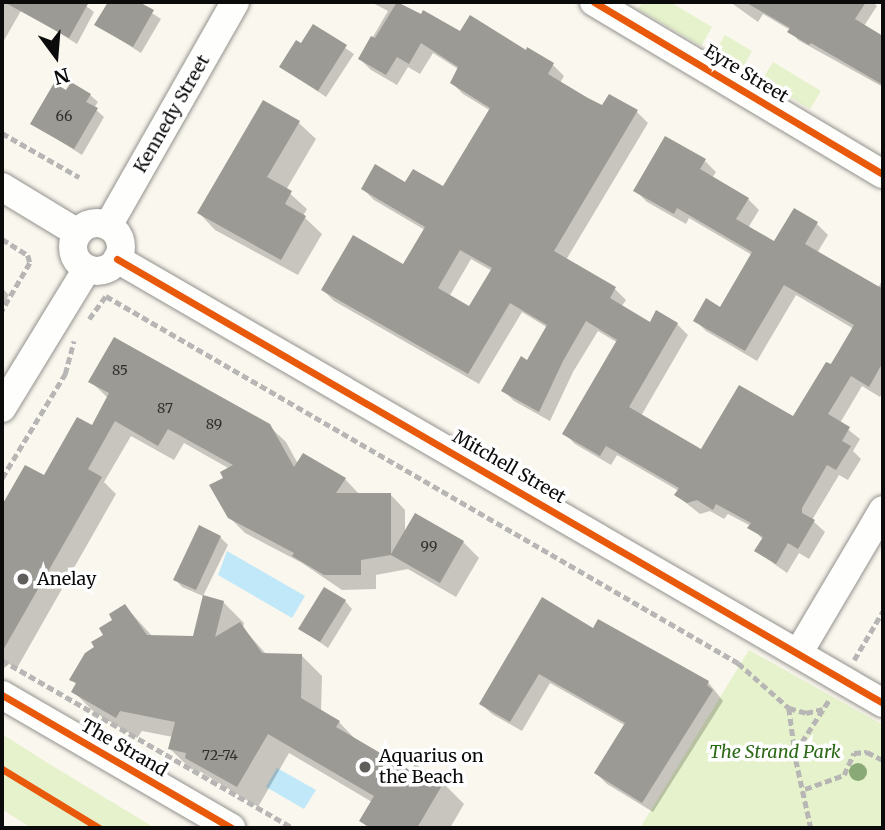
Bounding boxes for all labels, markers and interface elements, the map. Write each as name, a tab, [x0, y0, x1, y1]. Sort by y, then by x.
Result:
north arrow	[21, 21, 91, 91]
street label: Eyre Street	[700, 40, 792, 108]
street label: Kennedy Street	[130, 51, 214, 177]
text: N	[51, 63, 72, 90]
house number: 66	[56, 108, 72, 124]
house number: 85	[112, 362, 128, 378]
house number: 87	[157, 400, 173, 416]
house number: 89	[206, 416, 222, 432]
street label: Mitchell Street	[449, 426, 569, 508]
house number: 99	[421, 538, 437, 554]
place label: Anelay	[37, 568, 96, 590]
marker: Anelay	[15, 571, 31, 587]
street label: The Strand	[77, 715, 171, 781]
park label: The Strand Park	[709, 741, 841, 763]
place label: Aquarius on the Beach	[379, 746, 484, 788]
house number: 72-74	[202, 747, 238, 763]
marker: Aquarius on the Beach	[357, 759, 373, 775]

